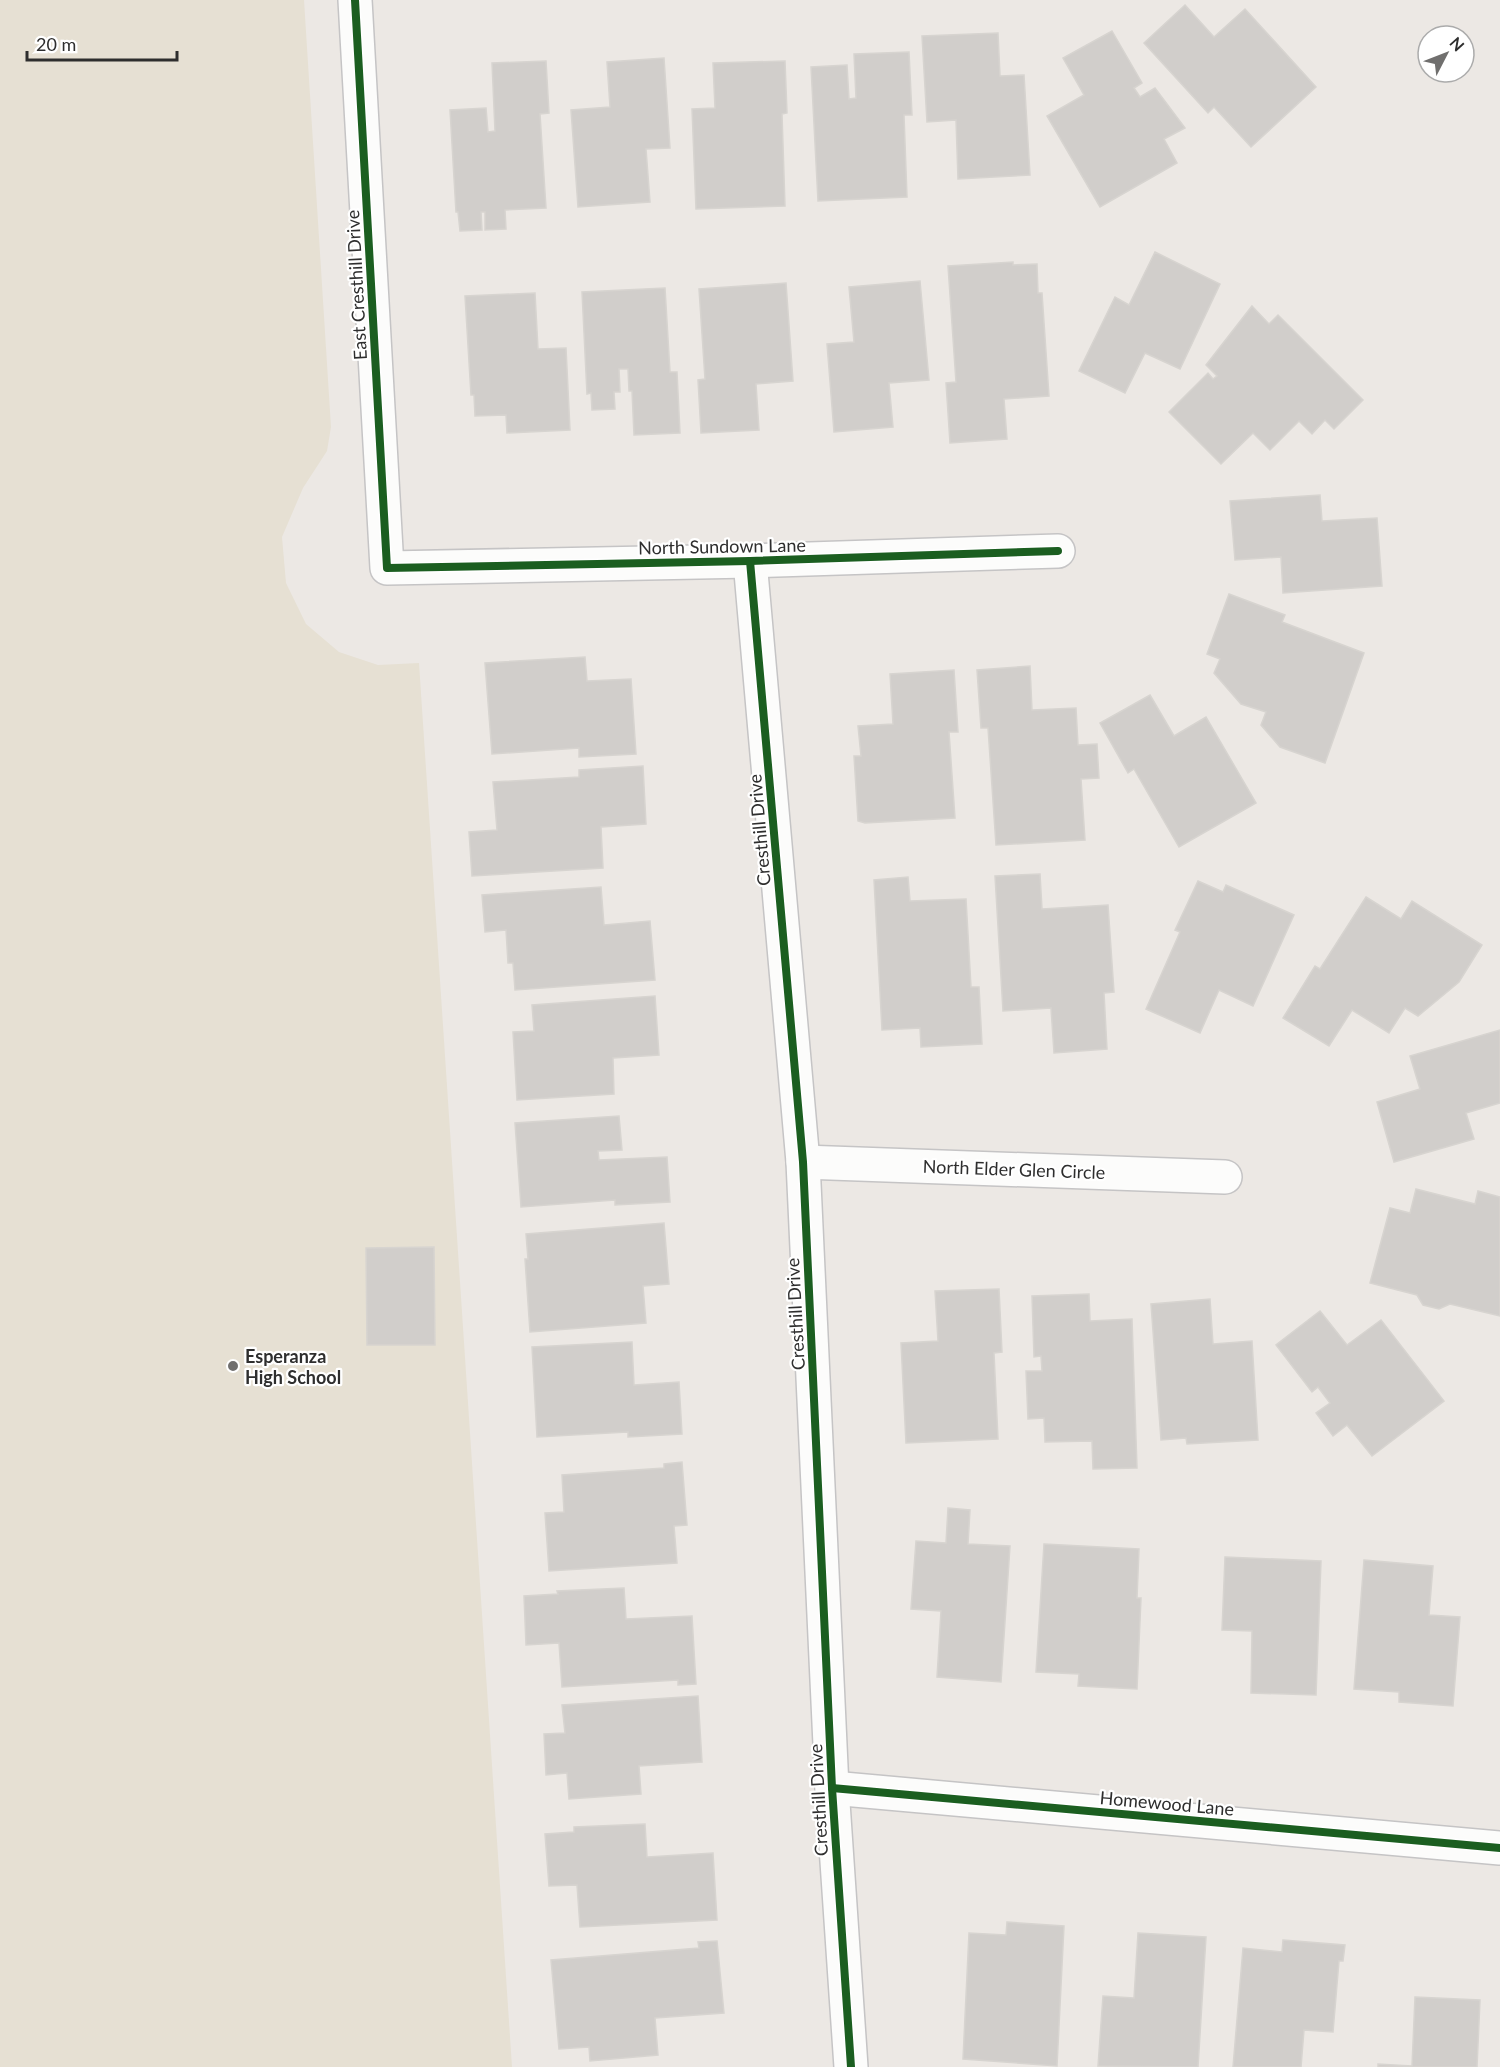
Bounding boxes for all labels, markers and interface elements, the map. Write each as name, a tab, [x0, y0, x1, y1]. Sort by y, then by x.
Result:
scale bar	[27, 24, 177, 62]
north arrow	[1416, 24, 1476, 84]
text: 20 m	[36, 33, 76, 55]
text: N	[1446, 33, 1469, 55]
street label: East Cresthill Drive	[341, 209, 371, 361]
street label: North Sundown Lane	[638, 534, 806, 558]
street label: Cresthill Drive	[743, 773, 775, 887]
street label: North Elder Glen Circle	[922, 1155, 1106, 1183]
street label: Cresthill Drive	[781, 1257, 809, 1371]
place label: Esperanza High School	[245, 1345, 341, 1388]
marker: Esperanza High School	[226, 1359, 240, 1373]
street label: Cresthill Drive	[804, 1743, 832, 1857]
street label: Homewood Lane	[1099, 1786, 1235, 1820]

